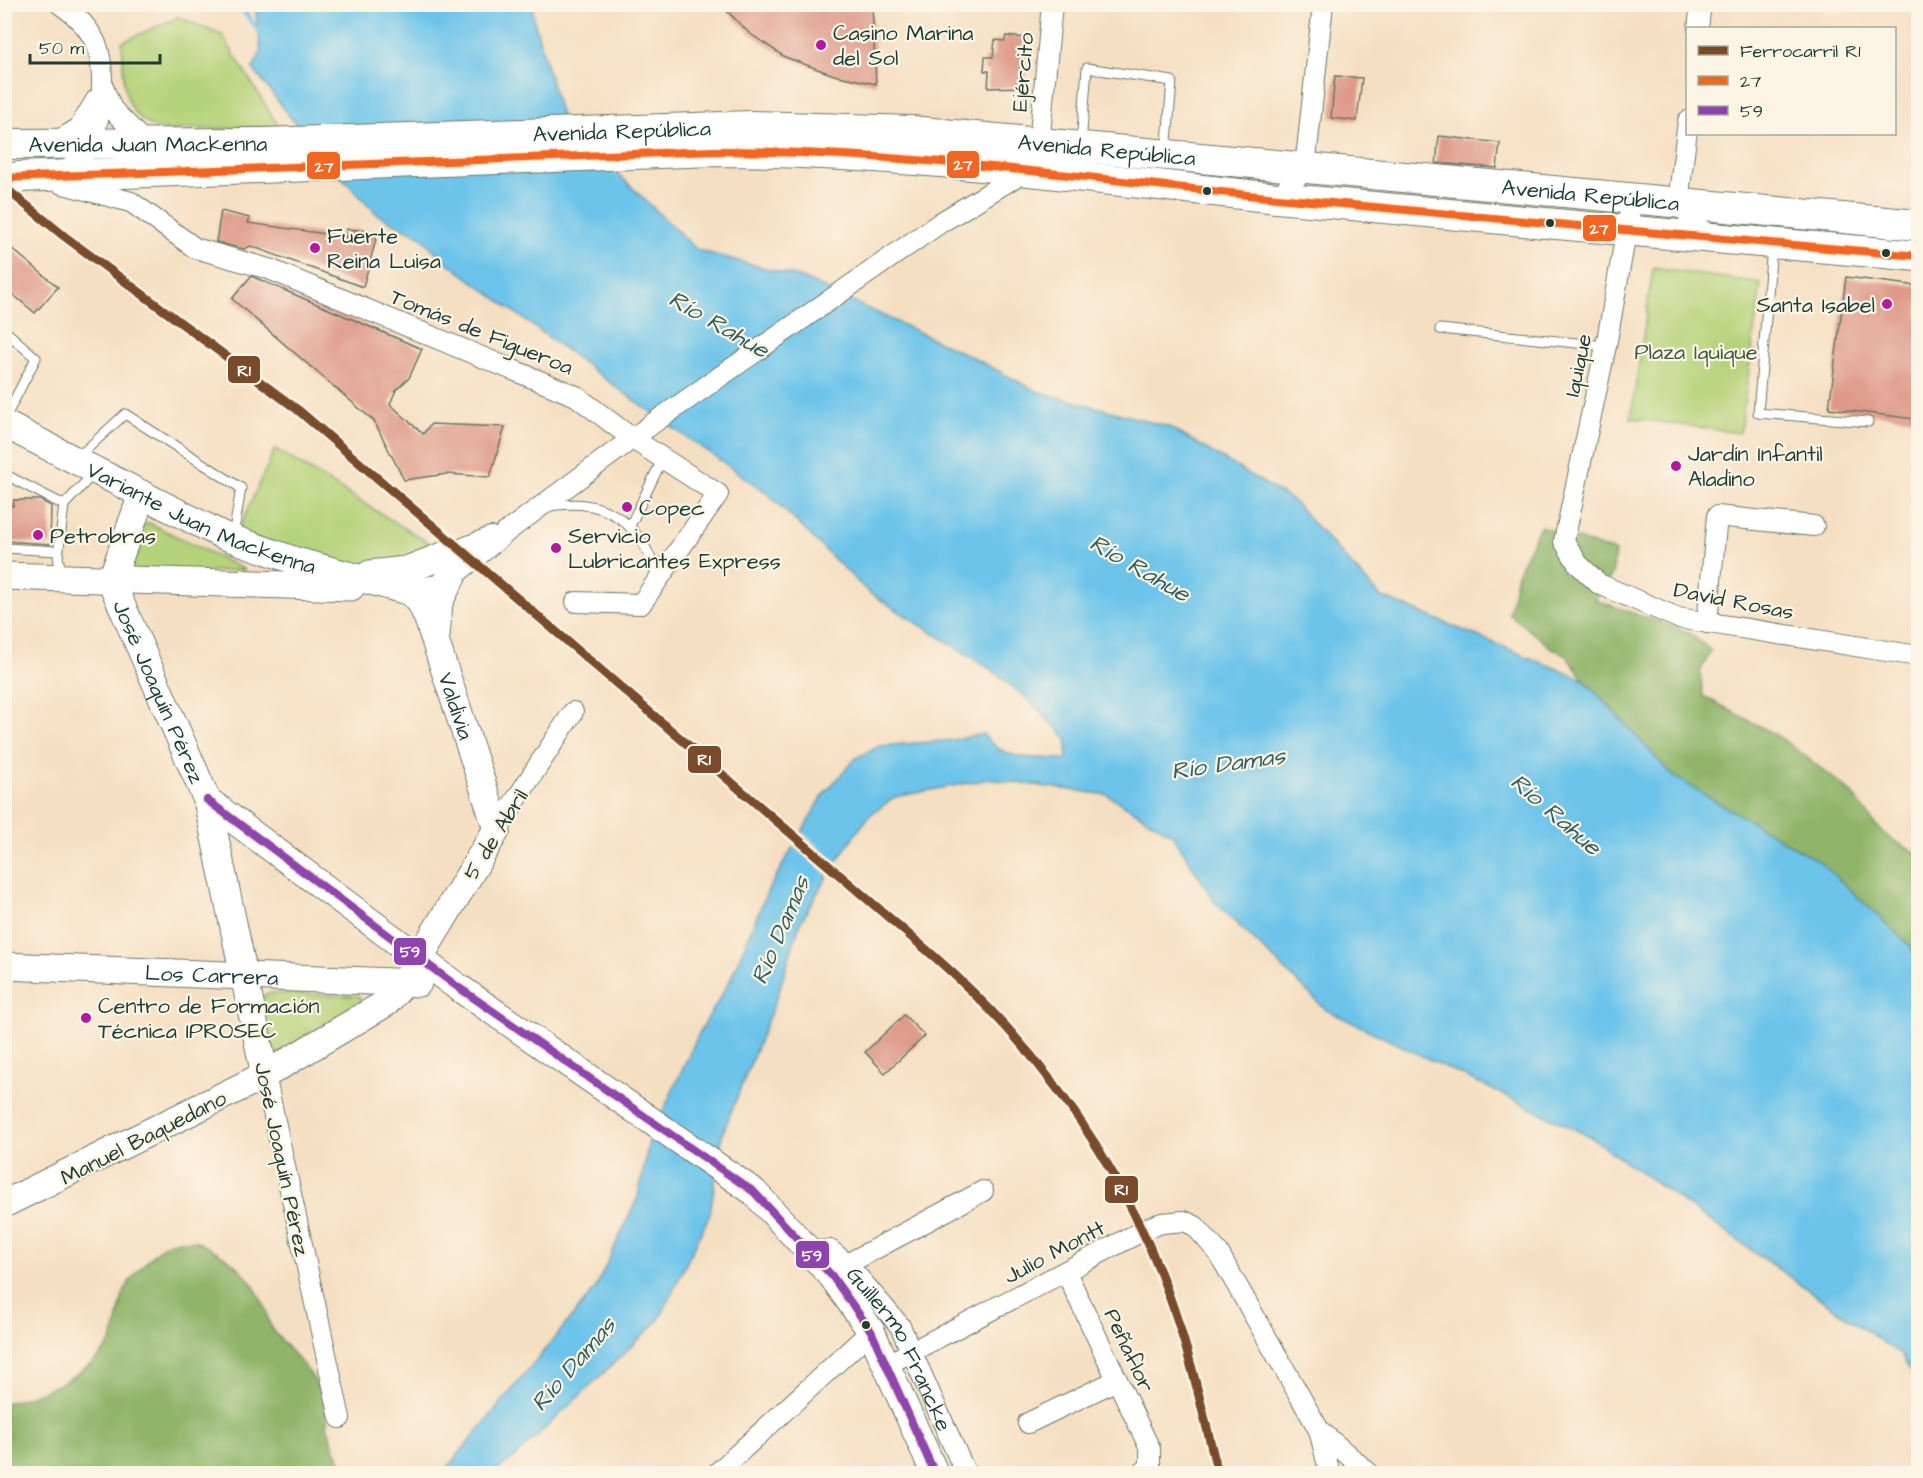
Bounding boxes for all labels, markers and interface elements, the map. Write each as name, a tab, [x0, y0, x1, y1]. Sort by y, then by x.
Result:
place label: Casino Marina del Sol	[833, 18, 973, 74]
scale bar	[30, 27, 160, 65]
legend	[1686, 27, 1896, 135]
street label: Ejército	[1005, 31, 1042, 113]
text: 50 m	[39, 36, 84, 61]
marker: Casino Marina del Sol	[814, 38, 828, 52]
text: Ferrocarril R1	[1740, 39, 1861, 64]
text: 27	[1740, 69, 1761, 94]
text: 59	[1740, 99, 1763, 124]
street label: Avenida República	[532, 113, 712, 151]
street label: Avenida República	[1016, 127, 1197, 174]
street label: Avenida Juan Mackenna	[29, 129, 267, 161]
line badge: 27	[946, 150, 980, 179]
line badge: 27	[306, 151, 341, 180]
text: 27	[953, 154, 973, 176]
text: 27	[314, 156, 334, 178]
street label: Avenida República	[1500, 172, 1681, 220]
unlabelled marker	[1201, 185, 1213, 197]
line badge: 27	[1582, 214, 1617, 242]
unlabelled marker	[1544, 217, 1556, 229]
text: 27	[1589, 218, 1609, 240]
place label: Fuerte Reina Luisa	[327, 221, 441, 277]
marker: Fuerte Reina Luisa	[308, 241, 322, 255]
unlabelled marker	[1880, 247, 1892, 259]
street label: Tomás de Figueroa	[385, 282, 578, 384]
water label: Río Rahue	[662, 283, 776, 368]
place label: Santa Isabel	[1756, 290, 1875, 321]
marker: Santa Isabel	[1880, 297, 1894, 311]
street label: Iquique	[1557, 331, 1600, 400]
park label: Plaza Iquique	[1634, 337, 1758, 368]
line badge: R1	[227, 355, 261, 384]
text: R1	[237, 360, 252, 382]
place label: Jardín Infantil Aladino	[1688, 439, 1823, 495]
street label: Variante Juan Mackenna	[81, 455, 319, 583]
marker: Jardín Infantil Aladino	[1669, 459, 1683, 473]
place label: Copec	[639, 493, 705, 524]
marker: Copec	[620, 500, 634, 514]
place label: Petrobras	[50, 521, 156, 552]
place label: Servicio Lubricantes Express	[568, 521, 781, 577]
water label: Río Rahue	[1083, 527, 1197, 612]
marker: Petrobras	[31, 528, 45, 542]
marker: Servicio Lubricantes Express	[549, 541, 563, 555]
street label: David Rosas	[1671, 575, 1796, 628]
street label: José Joaquín Pérez	[104, 595, 212, 789]
street label: Valdivia	[430, 669, 481, 744]
water label: Río Damas	[1169, 739, 1289, 789]
line badge: R1	[687, 745, 722, 774]
text: R1	[697, 749, 712, 771]
water label: Río Rahue	[1503, 766, 1609, 864]
street label: 5 de Abril	[456, 783, 536, 886]
water label: Río Damas	[743, 869, 820, 990]
line badge: 59	[393, 937, 427, 966]
text: 59	[400, 941, 420, 963]
street label: Los Carrera	[144, 958, 279, 994]
place label: Centro de Formación Técnica IPROSEC	[98, 991, 319, 1047]
marker: Centro de Formación Técnica IPROSEC	[79, 1011, 93, 1025]
street label: José Joaquín Pérez	[246, 1060, 317, 1259]
street label: Manuel Baquedano	[55, 1083, 233, 1194]
line badge: R1	[1104, 1175, 1139, 1204]
text: R1	[1114, 1179, 1129, 1201]
street label: Julio Montt	[999, 1213, 1111, 1292]
line badge: 59	[795, 1240, 830, 1269]
text: 59	[802, 1245, 822, 1267]
street label: Guillermo Francke	[839, 1260, 959, 1436]
street label: Peñaflor	[1096, 1304, 1162, 1398]
water label: Río Damas	[523, 1309, 625, 1419]
unlabelled marker	[860, 1319, 872, 1331]

